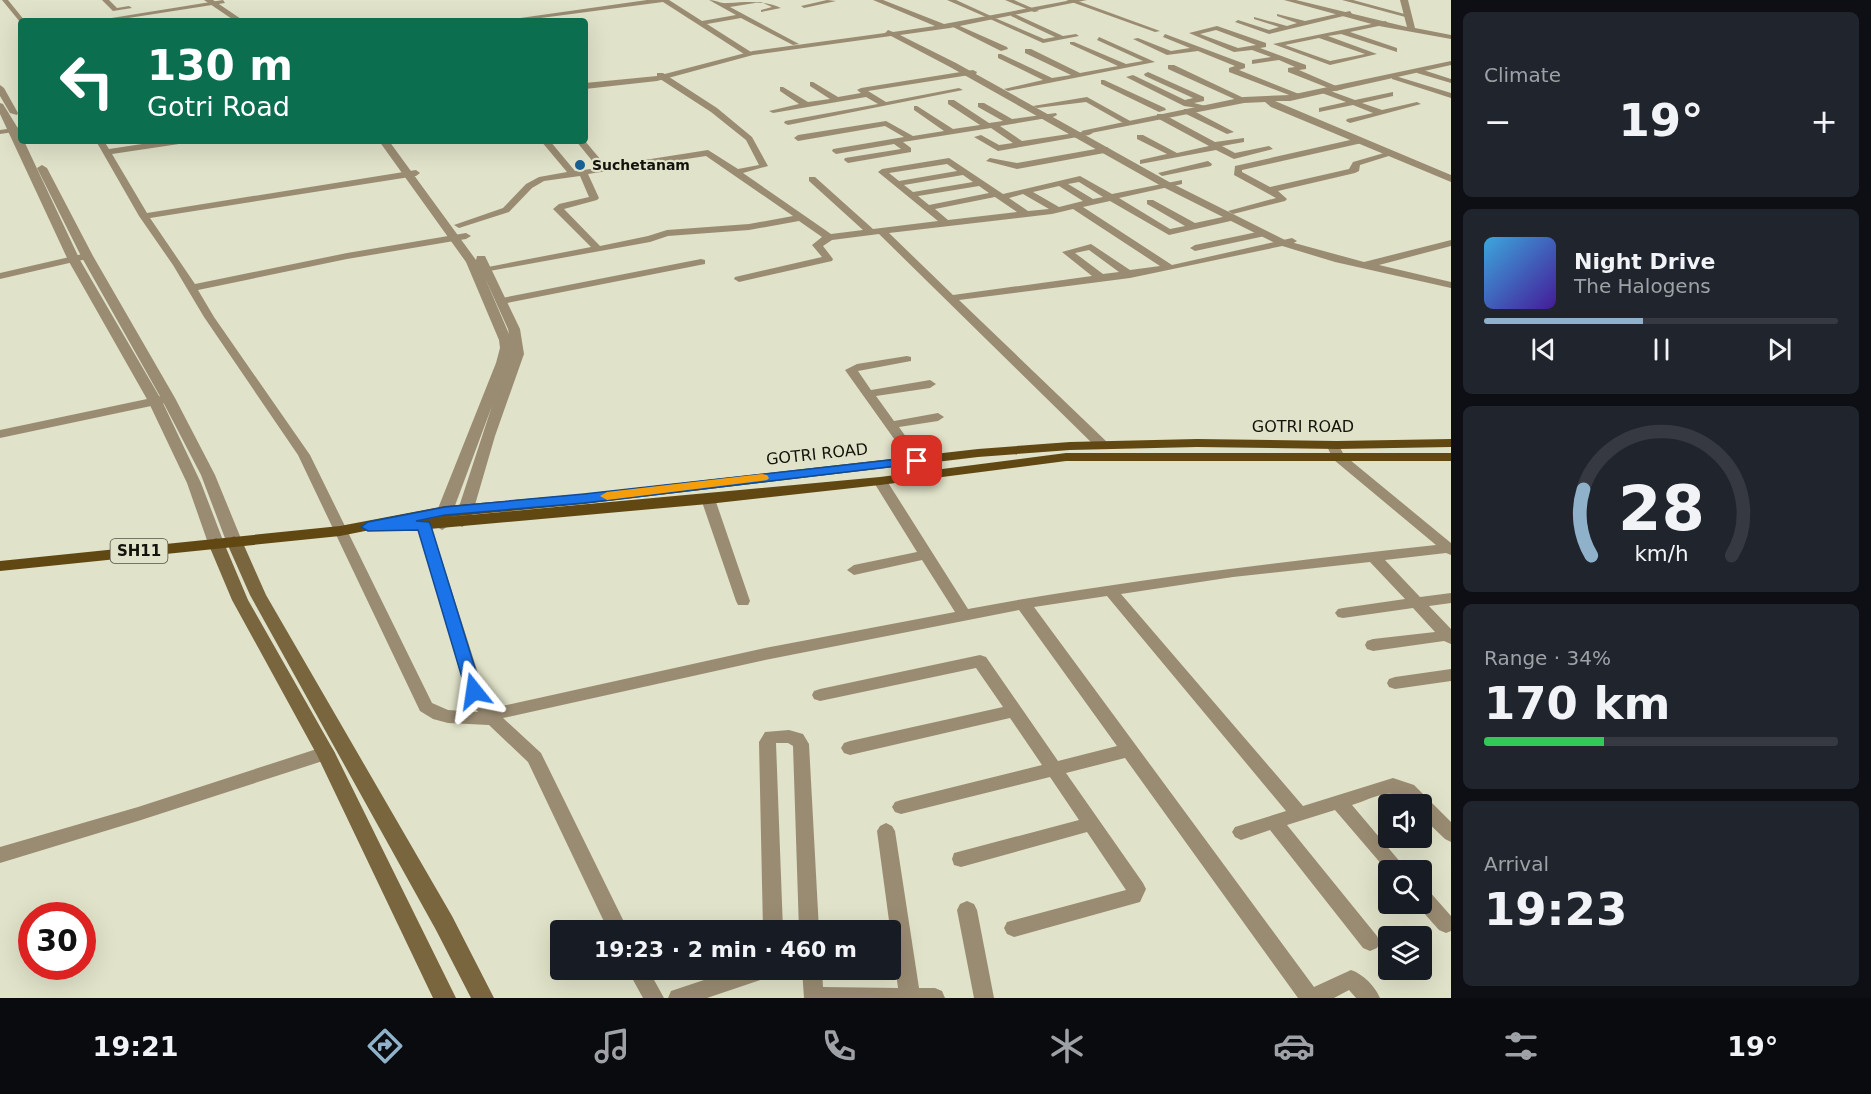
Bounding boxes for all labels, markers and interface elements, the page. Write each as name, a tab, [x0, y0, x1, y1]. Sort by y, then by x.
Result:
text: 130 m	[147, 41, 293, 90]
icon: left	[48, 42, 126, 120]
text: Climate	[1484, 63, 1561, 87]
text: Gotri Road	[147, 91, 290, 122]
text: 19°	[1618, 94, 1704, 147]
text: −	[1484, 102, 1512, 141]
text: +	[1810, 102, 1838, 141]
place label: Suchetanam	[592, 157, 690, 173]
marker: Suchetanam	[573, 158, 587, 172]
text: Night Drive	[1574, 249, 1715, 274]
text: The Halogens	[1574, 274, 1711, 298]
icon: previous	[1527, 333, 1560, 366]
icon: pause	[1645, 333, 1678, 366]
icon: next	[1763, 333, 1796, 366]
street label: GOTRI ROAD	[1252, 417, 1354, 436]
pin	[891, 435, 942, 486]
street label: GOTRI ROAD	[765, 439, 869, 469]
icon: arrive	[900, 444, 933, 477]
text: 28	[1618, 472, 1704, 545]
road number: SH11	[110, 539, 168, 563]
text: km/h	[1634, 541, 1688, 566]
text: Range · 34%	[1484, 646, 1611, 670]
position arrow	[442, 659, 506, 723]
text: 170 km	[1484, 677, 1670, 730]
map controls	[1378, 794, 1432, 980]
button: sound	[1378, 794, 1432, 848]
text: Arrival	[1484, 852, 1549, 876]
button: search	[1378, 860, 1432, 914]
text: 19:23	[1484, 883, 1627, 936]
speed limit sign: 30	[18, 902, 96, 980]
button: layers	[1378, 926, 1432, 980]
text: 19:23 · 2 min · 460 m	[594, 937, 857, 962]
icon: directions	[364, 1025, 406, 1067]
icon: music	[591, 1025, 633, 1067]
icon: phone	[818, 1025, 860, 1067]
icon: climate	[1046, 1025, 1088, 1067]
icon: car	[1273, 1025, 1315, 1067]
icon: filters	[1500, 1025, 1542, 1067]
text: 19:21	[93, 1031, 179, 1062]
text: 19°	[1727, 1031, 1778, 1062]

